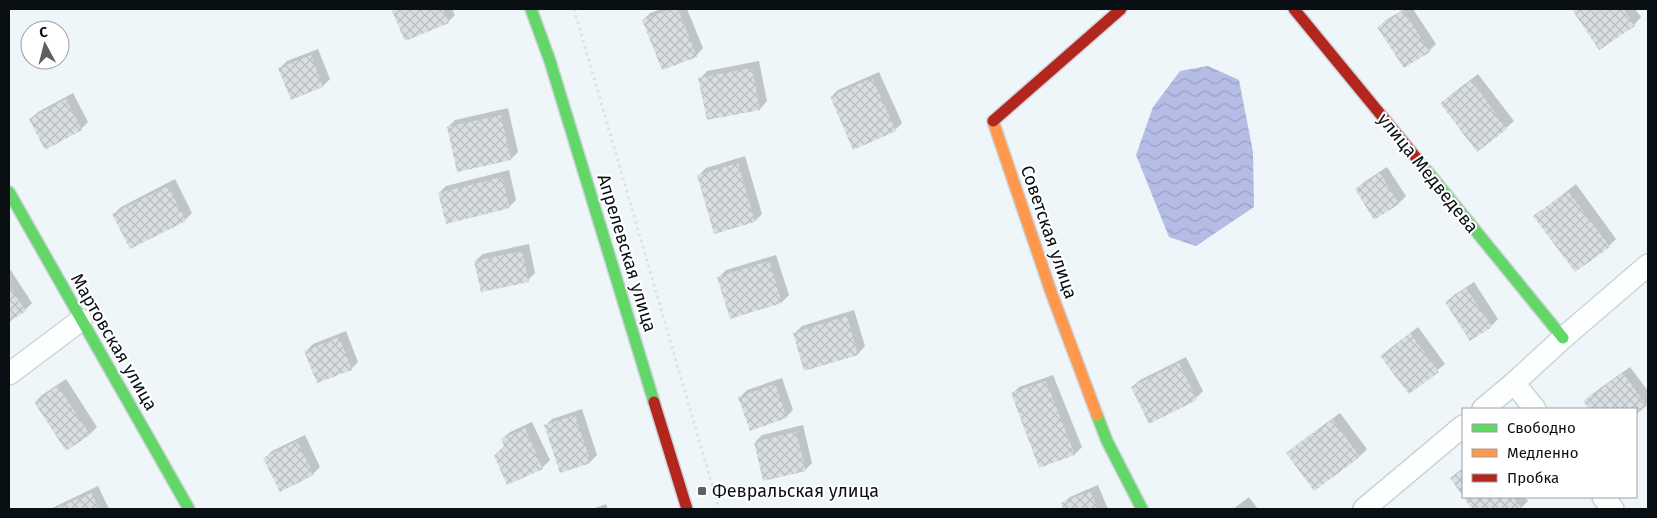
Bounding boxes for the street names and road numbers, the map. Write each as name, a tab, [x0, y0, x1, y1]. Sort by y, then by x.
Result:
street label: улица Медведева	[1373, 109, 1483, 237]
street label: Советская улица	[1016, 162, 1082, 302]
street label: Апрелевская улица	[593, 171, 661, 335]
street label: Мартовская улица	[66, 270, 162, 414]

